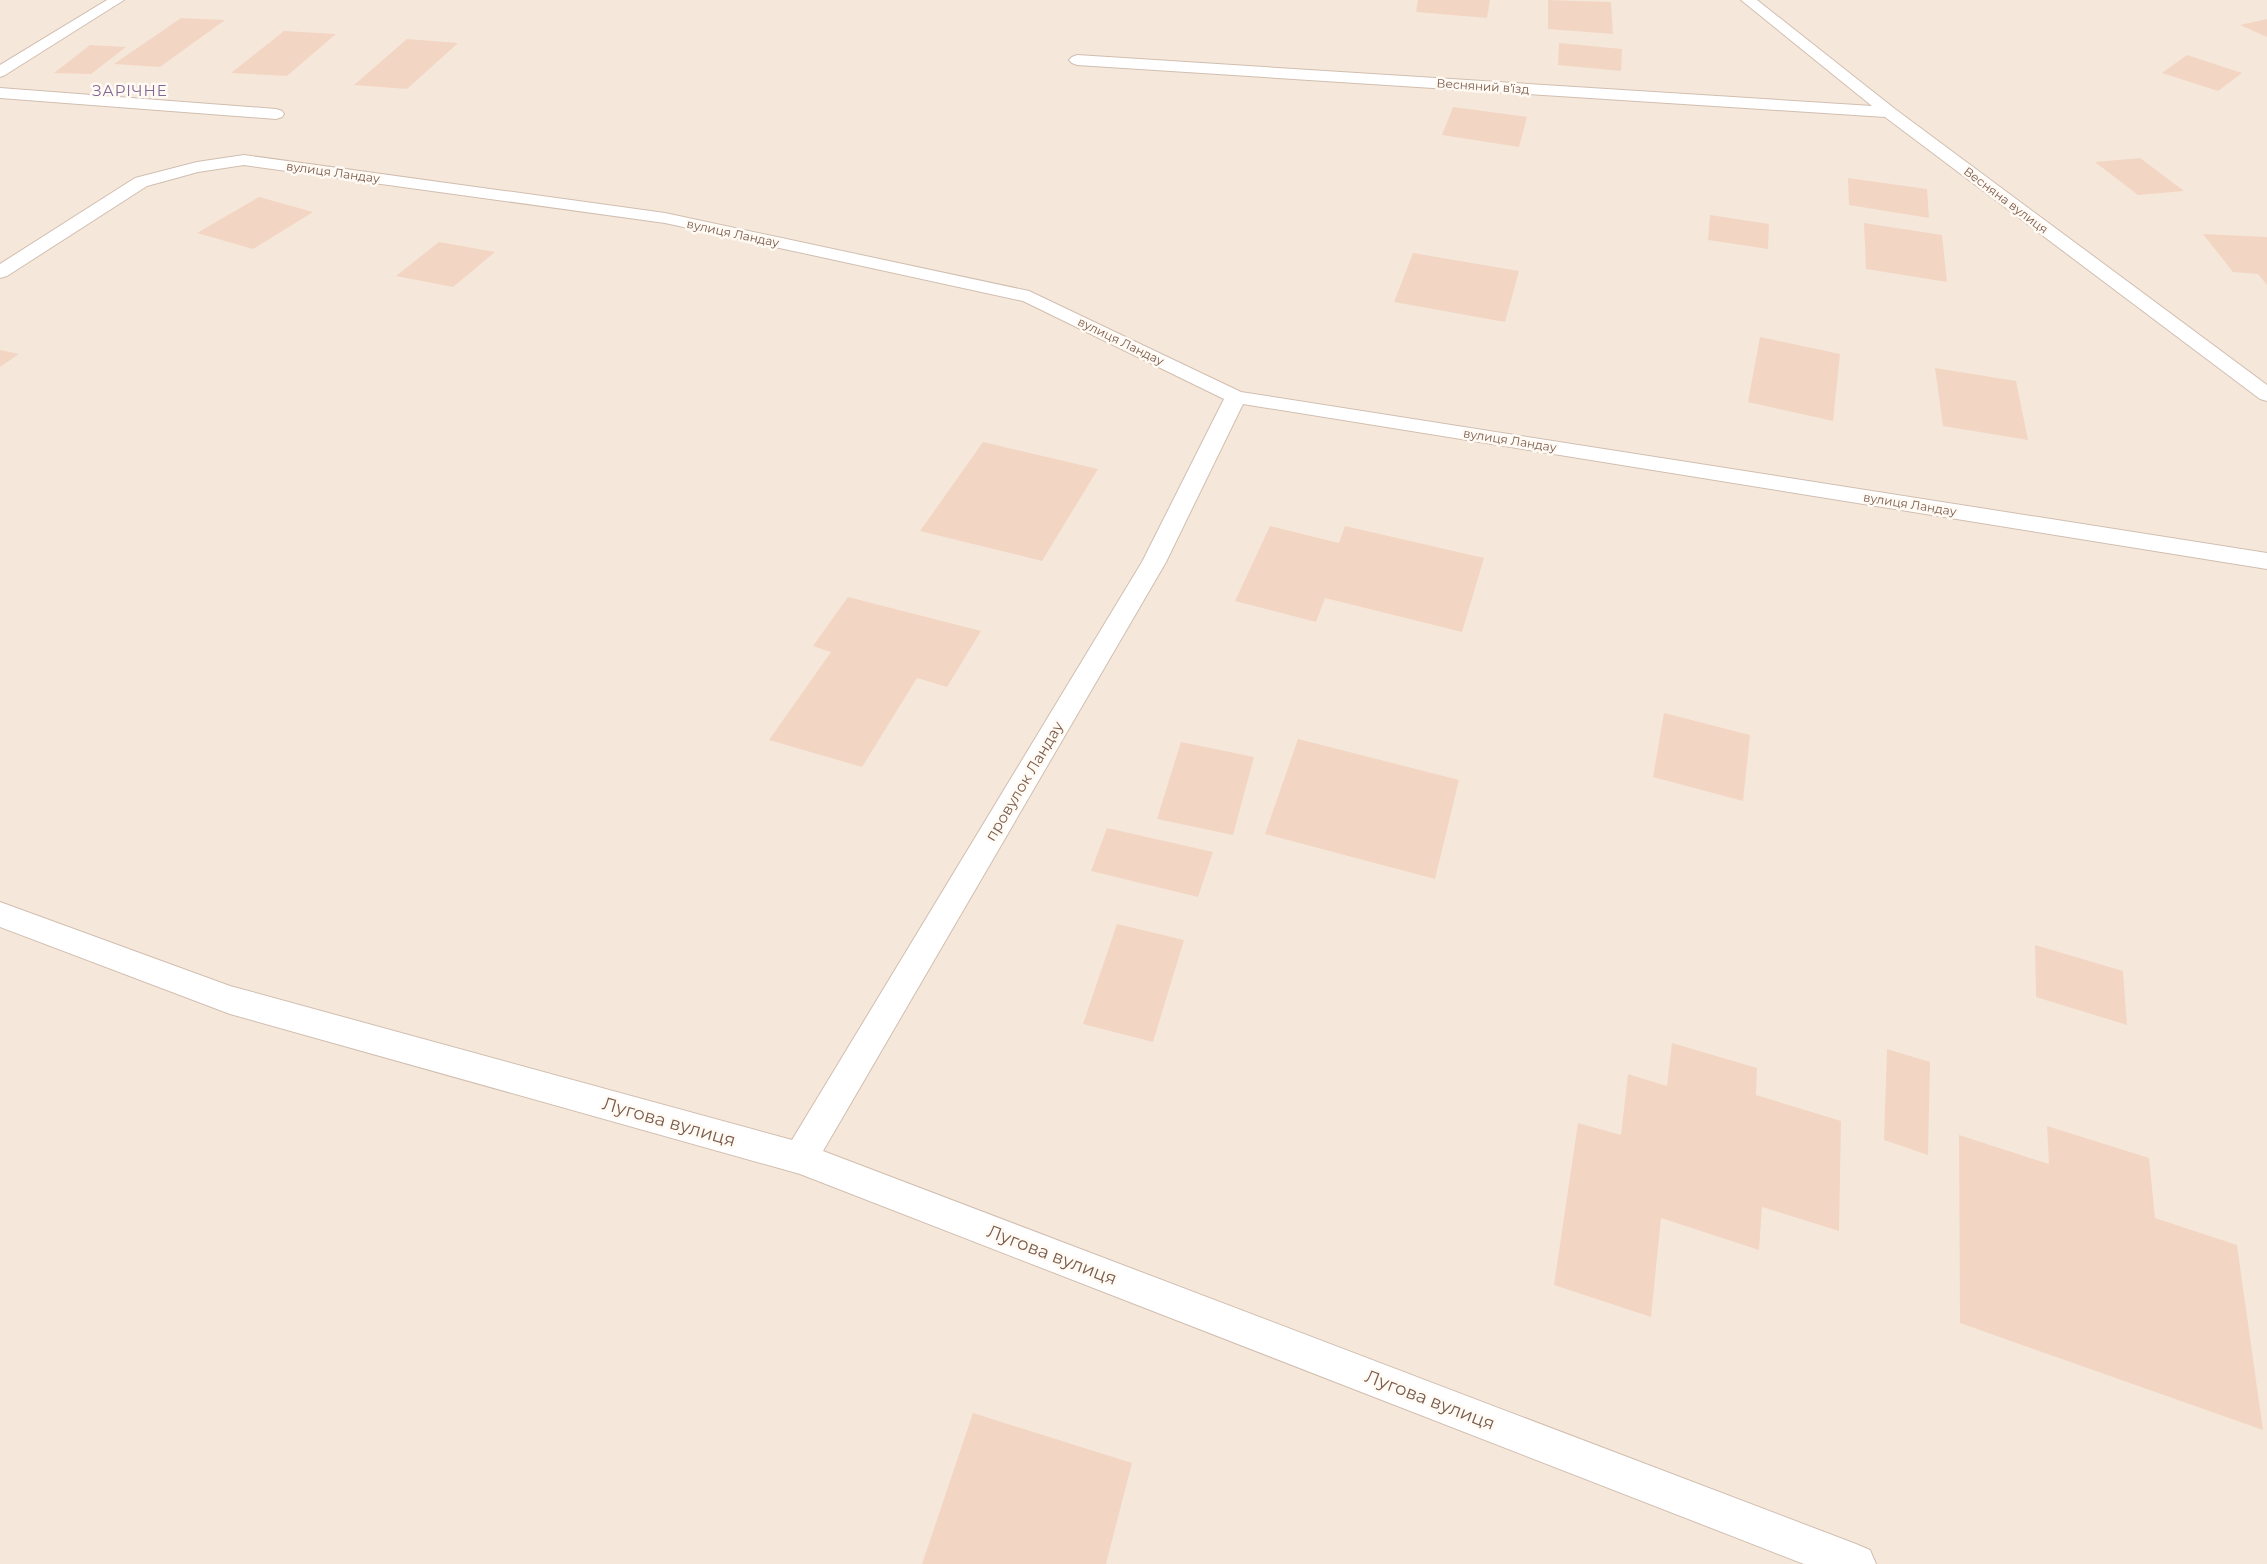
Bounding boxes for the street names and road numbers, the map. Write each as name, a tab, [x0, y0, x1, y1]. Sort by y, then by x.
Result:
street label: Весняний вʼїзд	[1436, 75, 1530, 97]
street label: вулиця Ландау	[285, 158, 381, 186]
street label: Весняна вулиця	[1961, 163, 2051, 237]
street label: вулиця Ландау	[685, 216, 781, 250]
street label: вулиця Ландау	[1075, 314, 1167, 369]
street label: вулиця Ландау	[1462, 425, 1558, 455]
street label: вулиця Ландау	[1862, 489, 1958, 519]
street label: провулок Ландау	[981, 717, 1068, 844]
street label: Лугова вулиця	[600, 1092, 738, 1152]
street label: Лугова вулиця	[984, 1220, 1120, 1290]
street label: Лугова вулиця	[1362, 1365, 1498, 1435]

